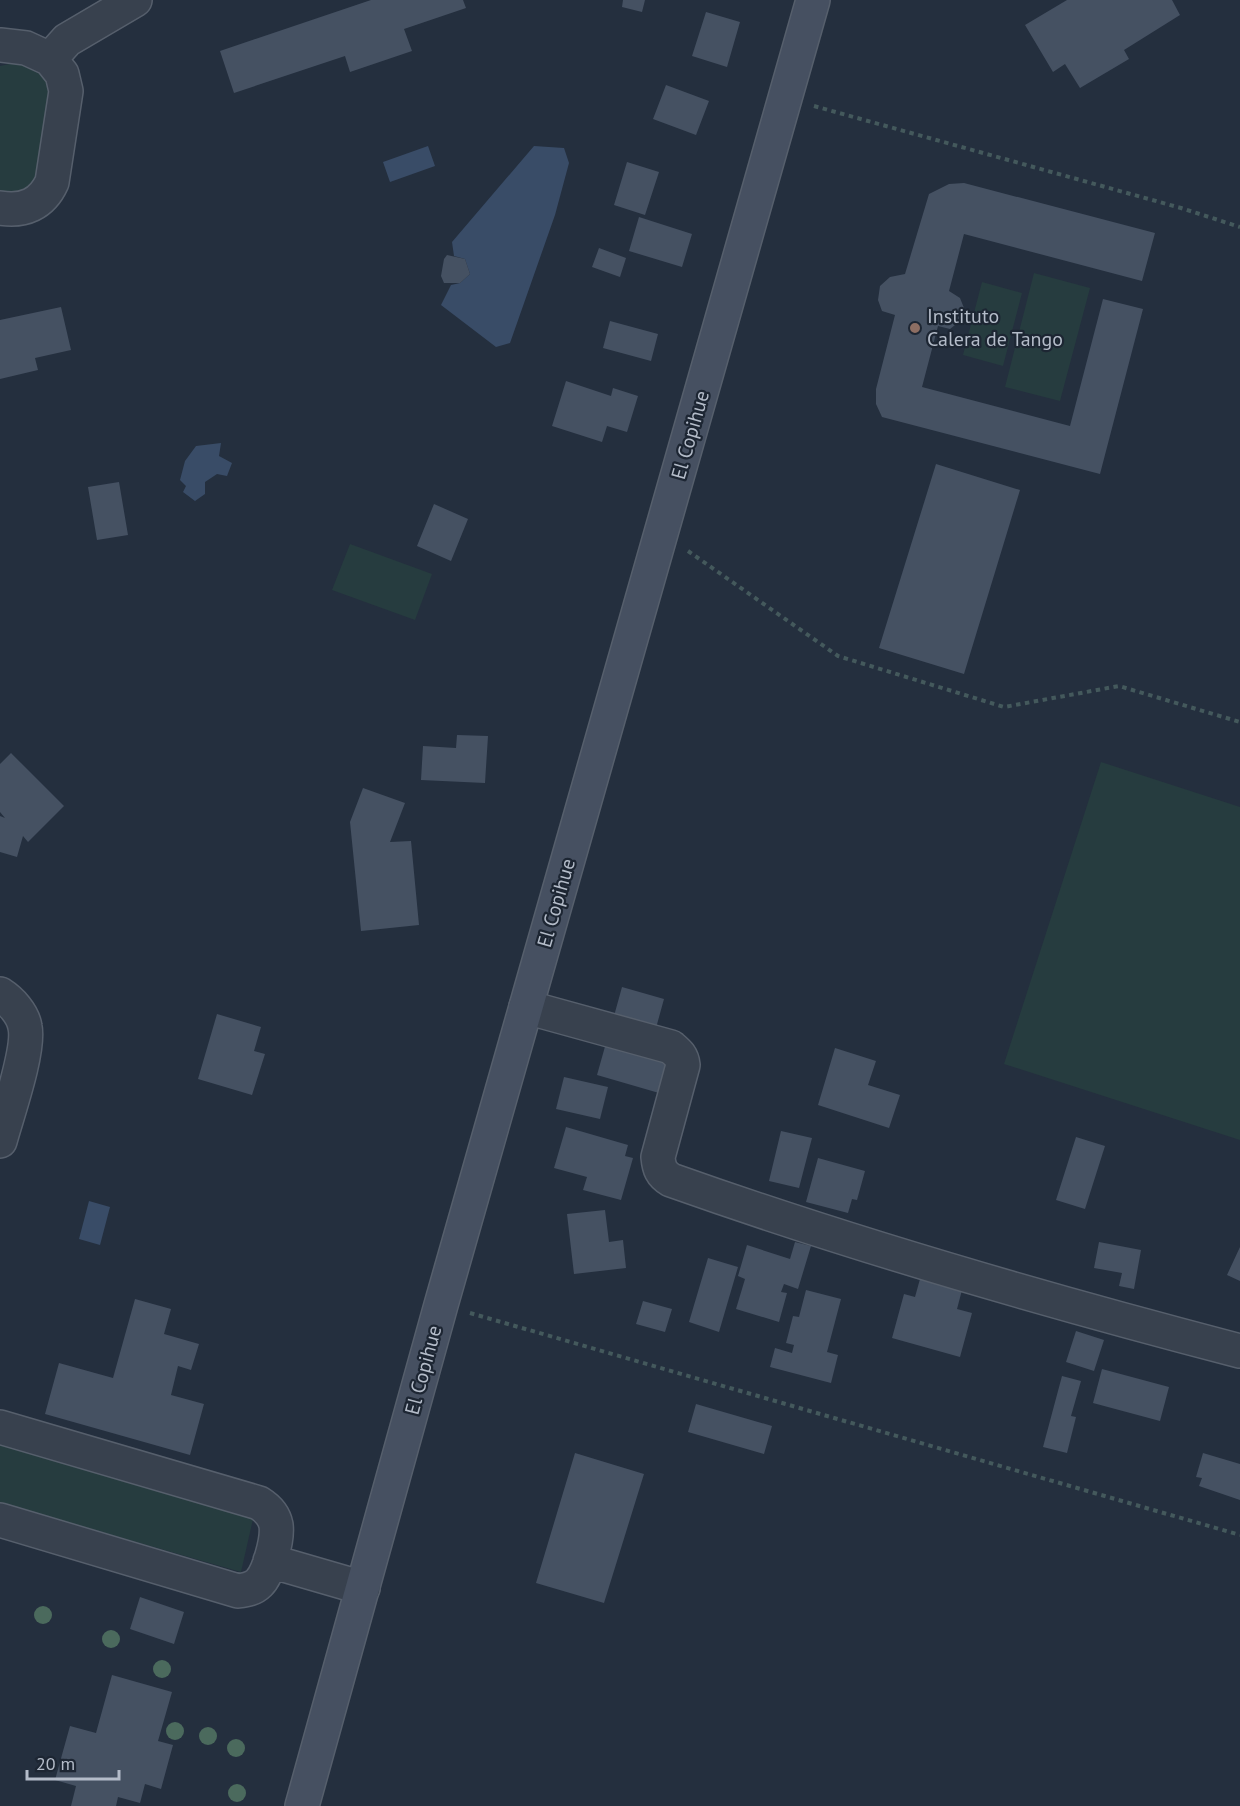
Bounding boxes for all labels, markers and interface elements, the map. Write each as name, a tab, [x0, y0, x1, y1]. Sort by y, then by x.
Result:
place label: Instituto Calera de Tango	[927, 303, 1063, 352]
marker: Instituto Calera de Tango	[908, 321, 922, 335]
street label: El Copihue	[665, 387, 715, 483]
street label: El Copihue	[531, 855, 581, 951]
street label: El Copihue	[399, 1322, 447, 1418]
scale bar	[27, 1743, 118, 1781]
text: 20 m	[36, 1752, 75, 1775]

